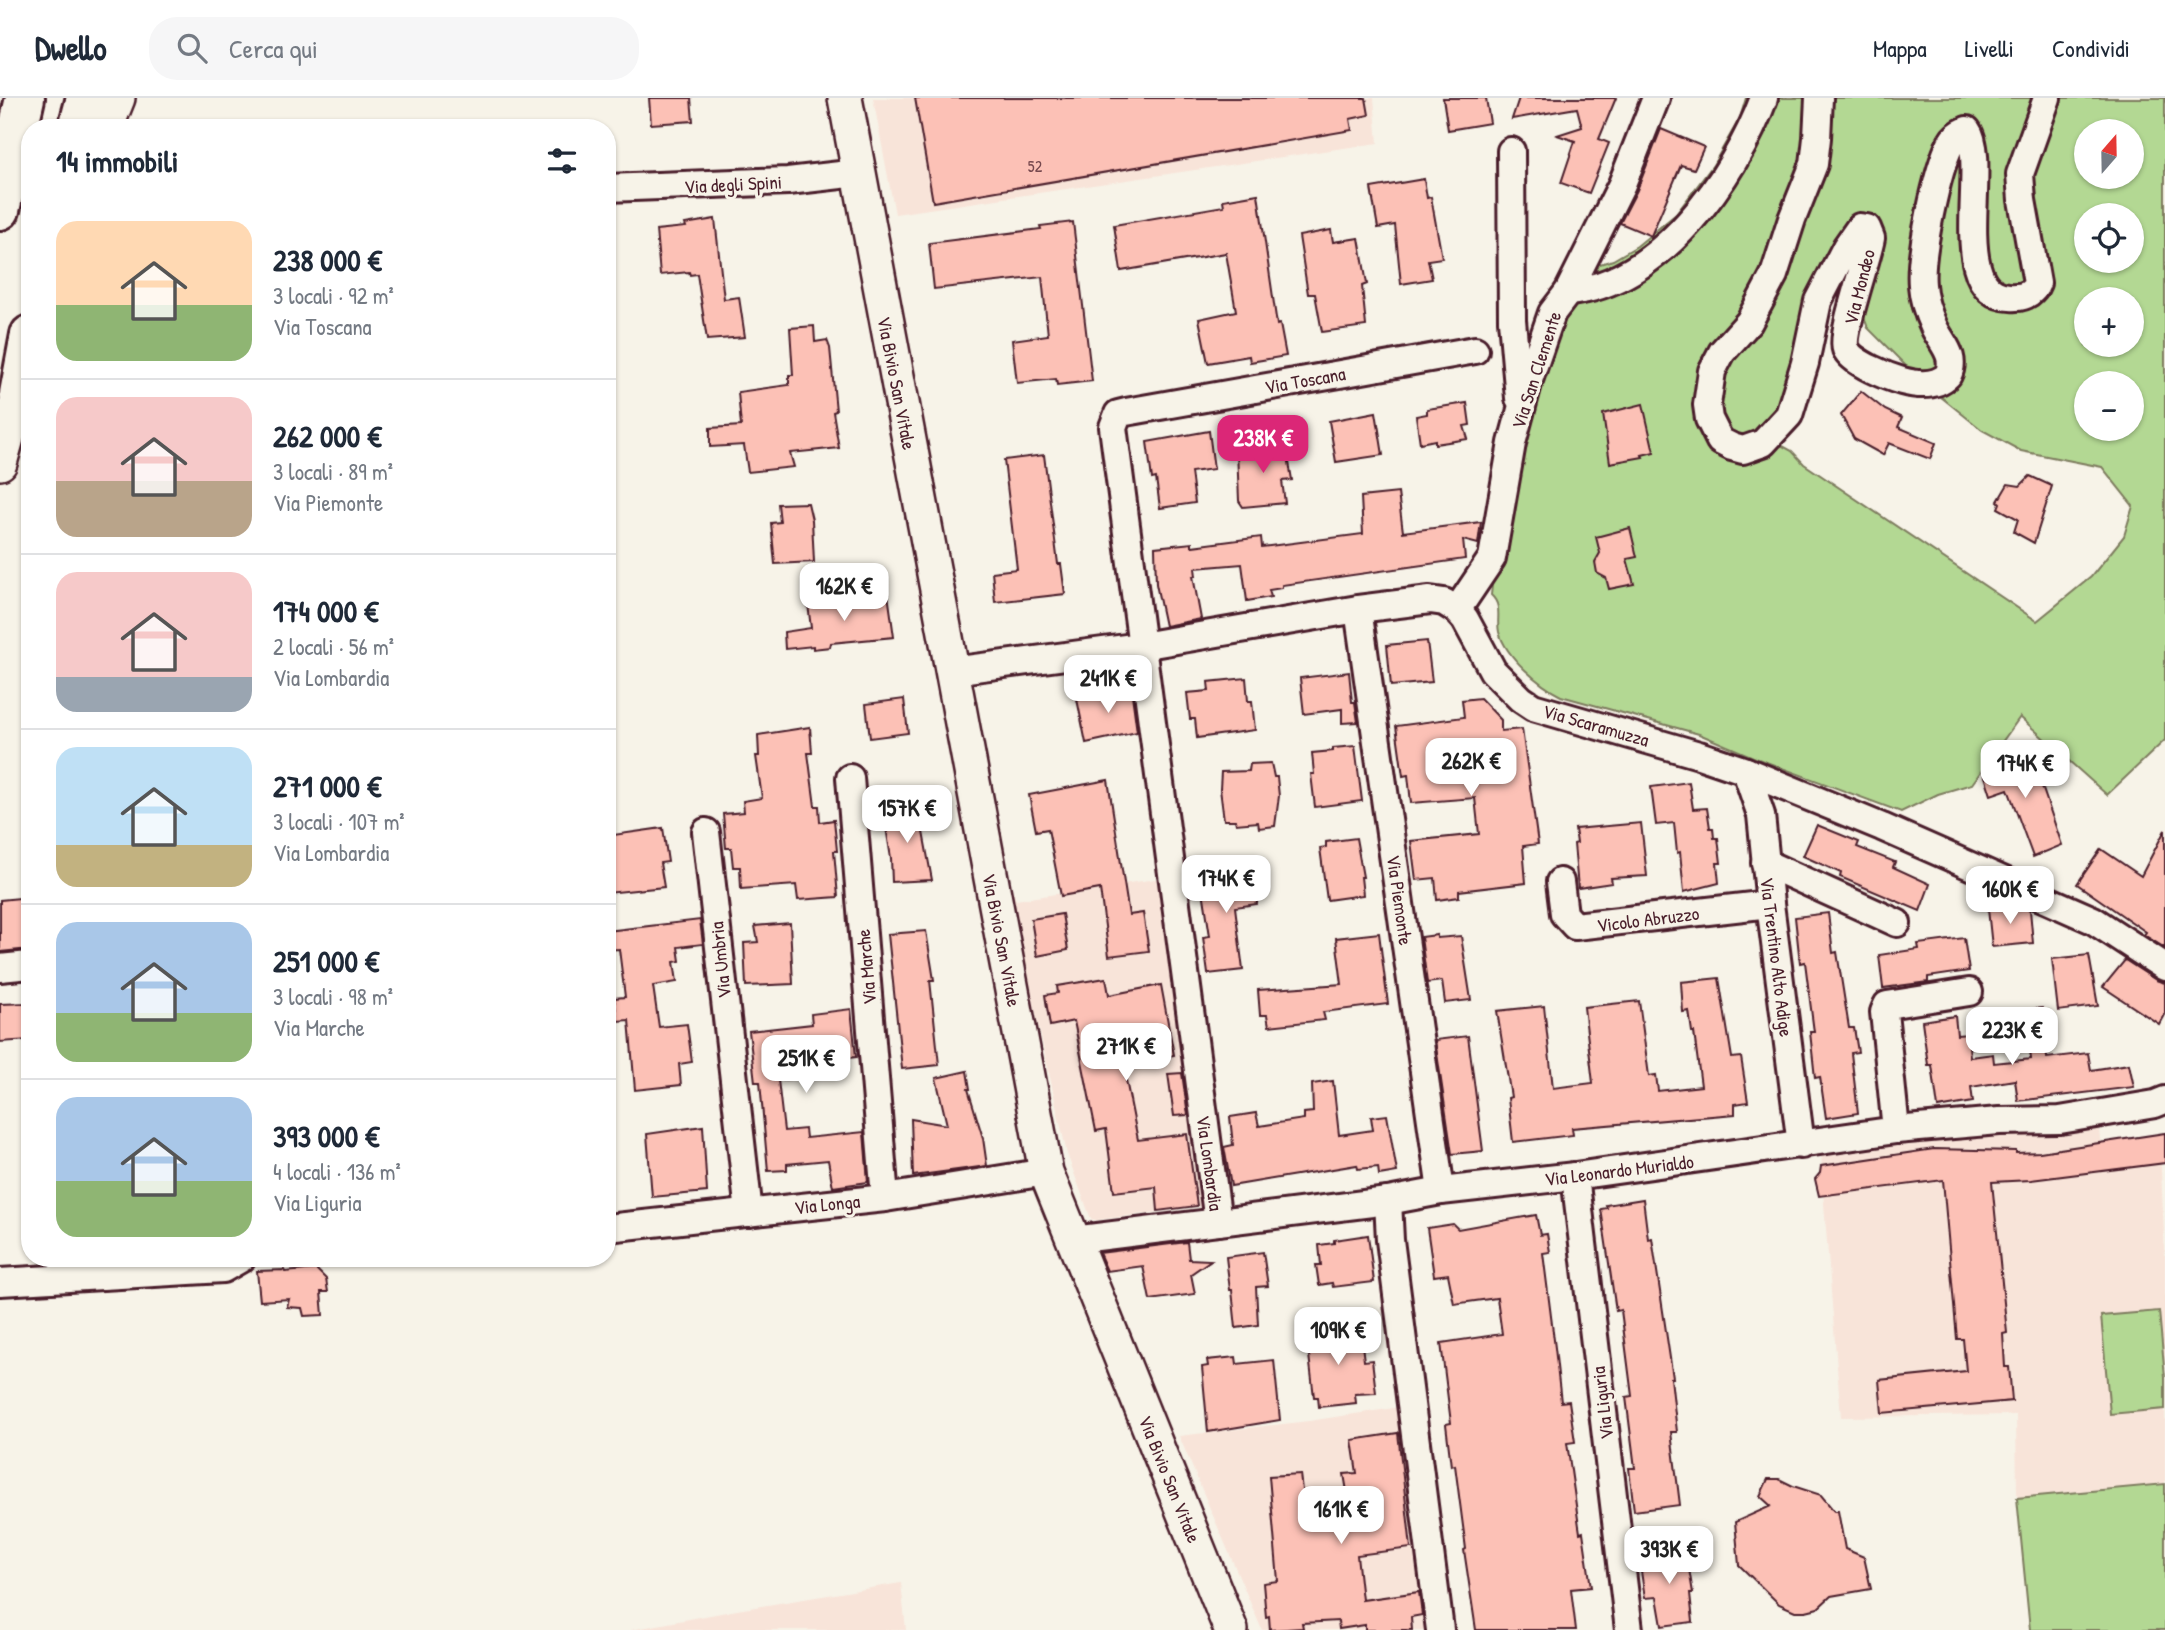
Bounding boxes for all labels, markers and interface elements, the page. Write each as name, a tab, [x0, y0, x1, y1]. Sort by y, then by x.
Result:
search box	[149, 17, 639, 80]
text: Dwello	[35, 26, 107, 70]
icon: search	[173, 29, 211, 67]
text: Cerca qui	[229, 31, 318, 66]
text: Mappa	[1873, 32, 1927, 64]
text: Livelli	[1965, 32, 2014, 64]
text: Condividi	[2052, 32, 2130, 64]
north arrow	[2074, 119, 2144, 189]
map controls	[2074, 119, 2144, 441]
text: 14 immobili	[56, 141, 178, 181]
icon: filters	[543, 142, 581, 180]
house number: 52	[1028, 155, 1043, 177]
street label: Via degli Spini	[683, 168, 783, 200]
button: locate	[2074, 203, 2144, 273]
text: 238 000 €	[273, 240, 382, 280]
street label: Via Mondeo	[1837, 246, 1881, 327]
icon: home	[112, 249, 196, 333]
text: 3 locali · 92 m²	[273, 280, 394, 311]
button: +	[2074, 287, 2144, 357]
street label: Via San Clemente	[1505, 308, 1567, 432]
text: Via Toscana	[273, 311, 372, 342]
street label: Via Bivio San Vitale	[871, 314, 923, 452]
street label: Via Toscana	[1263, 360, 1348, 400]
button: −	[2074, 371, 2144, 441]
text: 262 000 €	[273, 416, 382, 456]
pin: 238K €	[1206, 416, 1320, 475]
text: 238K €	[1233, 422, 1293, 453]
icon: home	[112, 425, 196, 509]
text: 3 locali · 89 m²	[273, 456, 393, 487]
text: Via Piemonte	[273, 487, 383, 518]
pin: 162K €	[787, 564, 901, 623]
text: 162K €	[816, 570, 872, 601]
text: 174 000 €	[273, 591, 379, 631]
icon: home	[112, 600, 196, 684]
text: 2 locali · 56 m²	[273, 631, 394, 662]
pin: 241K €	[1051, 656, 1165, 715]
text: Via Lombardia	[273, 662, 389, 693]
text: 241K €	[1080, 662, 1136, 693]
street label: Via Scaramuzza	[1540, 697, 1653, 753]
pin: 262K €	[1414, 738, 1528, 798]
pin: 174K €	[1968, 740, 2082, 800]
text: 262K €	[1441, 745, 1501, 776]
text: 174K €	[1997, 747, 2053, 778]
text: 271 000 €	[273, 766, 381, 806]
icon: home	[112, 775, 196, 859]
pin: 157K €	[850, 786, 964, 845]
text: 157K €	[878, 792, 936, 823]
text: 3 locali · 107 m²	[273, 806, 405, 837]
text: Via Lombardia	[273, 837, 389, 868]
street label: Via Piemonte	[1381, 853, 1419, 947]
pin: 174K €	[1169, 856, 1283, 915]
text: 174K €	[1198, 862, 1254, 893]
pin: 160K €	[1953, 866, 2067, 926]
street label: Via Bivio San Vitale	[976, 871, 1028, 1009]
text: 160K €	[1982, 873, 2038, 904]
street label: Via Trentino Alto Adige	[1754, 876, 1800, 1039]
street label: Vicolo Abruzzo	[1595, 900, 1701, 938]
street label: Via Umbria	[703, 920, 737, 1000]
street label: Via Marche	[850, 928, 882, 1006]
text: 251 000 €	[273, 941, 379, 981]
icon: home	[112, 950, 196, 1034]
text: 3 locali · 98 m²	[273, 981, 393, 1012]
pin: 223K €	[1955, 1007, 2069, 1067]
text: Via Marche	[273, 1012, 365, 1043]
text: 223K €	[1982, 1014, 2042, 1045]
pin: 271K €	[1069, 1024, 1183, 1083]
text: 271K €	[1097, 1030, 1155, 1061]
pin: 251K €	[749, 1035, 863, 1095]
text: 251K €	[777, 1042, 835, 1073]
street label: Via Lombardia	[1190, 1114, 1230, 1213]
text: 393 000 €	[273, 1116, 379, 1156]
icon: home	[112, 1125, 196, 1209]
street label: Via Leonardo Murialdo	[1543, 1148, 1695, 1192]
text: 4 locali · 136 m²	[273, 1156, 401, 1187]
text: Via Liguria	[273, 1187, 362, 1218]
street label: Via Longa	[793, 1188, 862, 1220]
pin: 109K €	[1281, 1308, 1395, 1367]
text: 109K €	[1310, 1314, 1366, 1345]
street label: Via Liguria	[1585, 1365, 1619, 1441]
street label: Via Bivio San Vitale	[1133, 1411, 1208, 1547]
pin: 161K €	[1284, 1486, 1398, 1546]
text: 161K €	[1314, 1493, 1368, 1524]
pin: 393K €	[1612, 1526, 1726, 1586]
text: 393K €	[1640, 1533, 1698, 1564]

